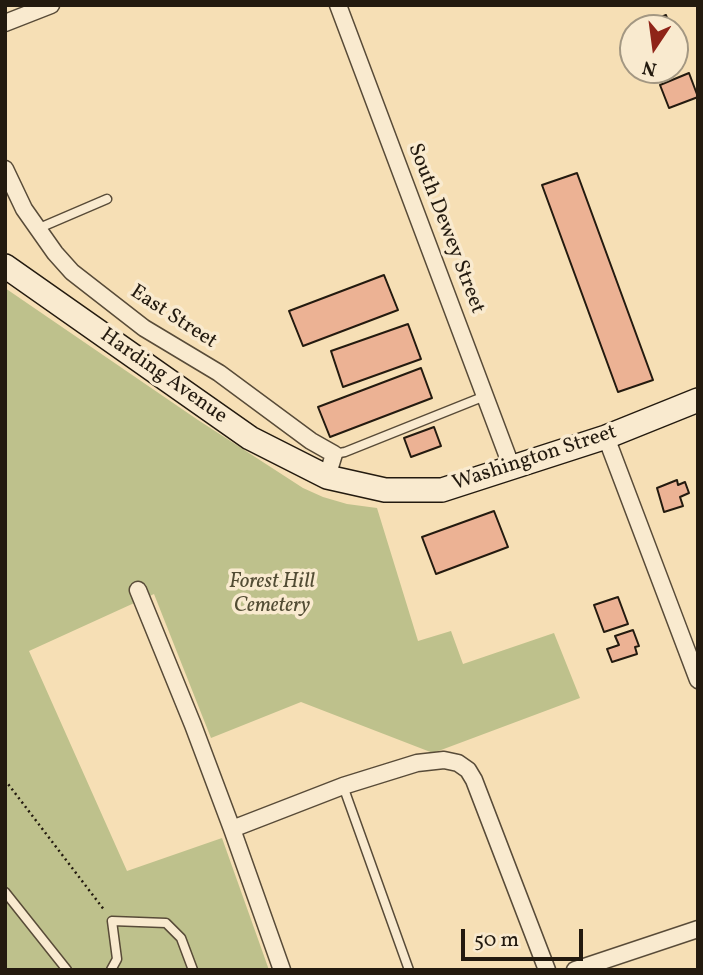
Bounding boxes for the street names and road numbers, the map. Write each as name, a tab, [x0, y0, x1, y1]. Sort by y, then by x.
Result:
street label: South Dewey Street	[401, 140, 489, 318]
street label: East Street	[125, 281, 221, 355]
street label: Harding Avenue	[95, 324, 231, 430]
street label: Washington Street	[450, 421, 620, 497]

